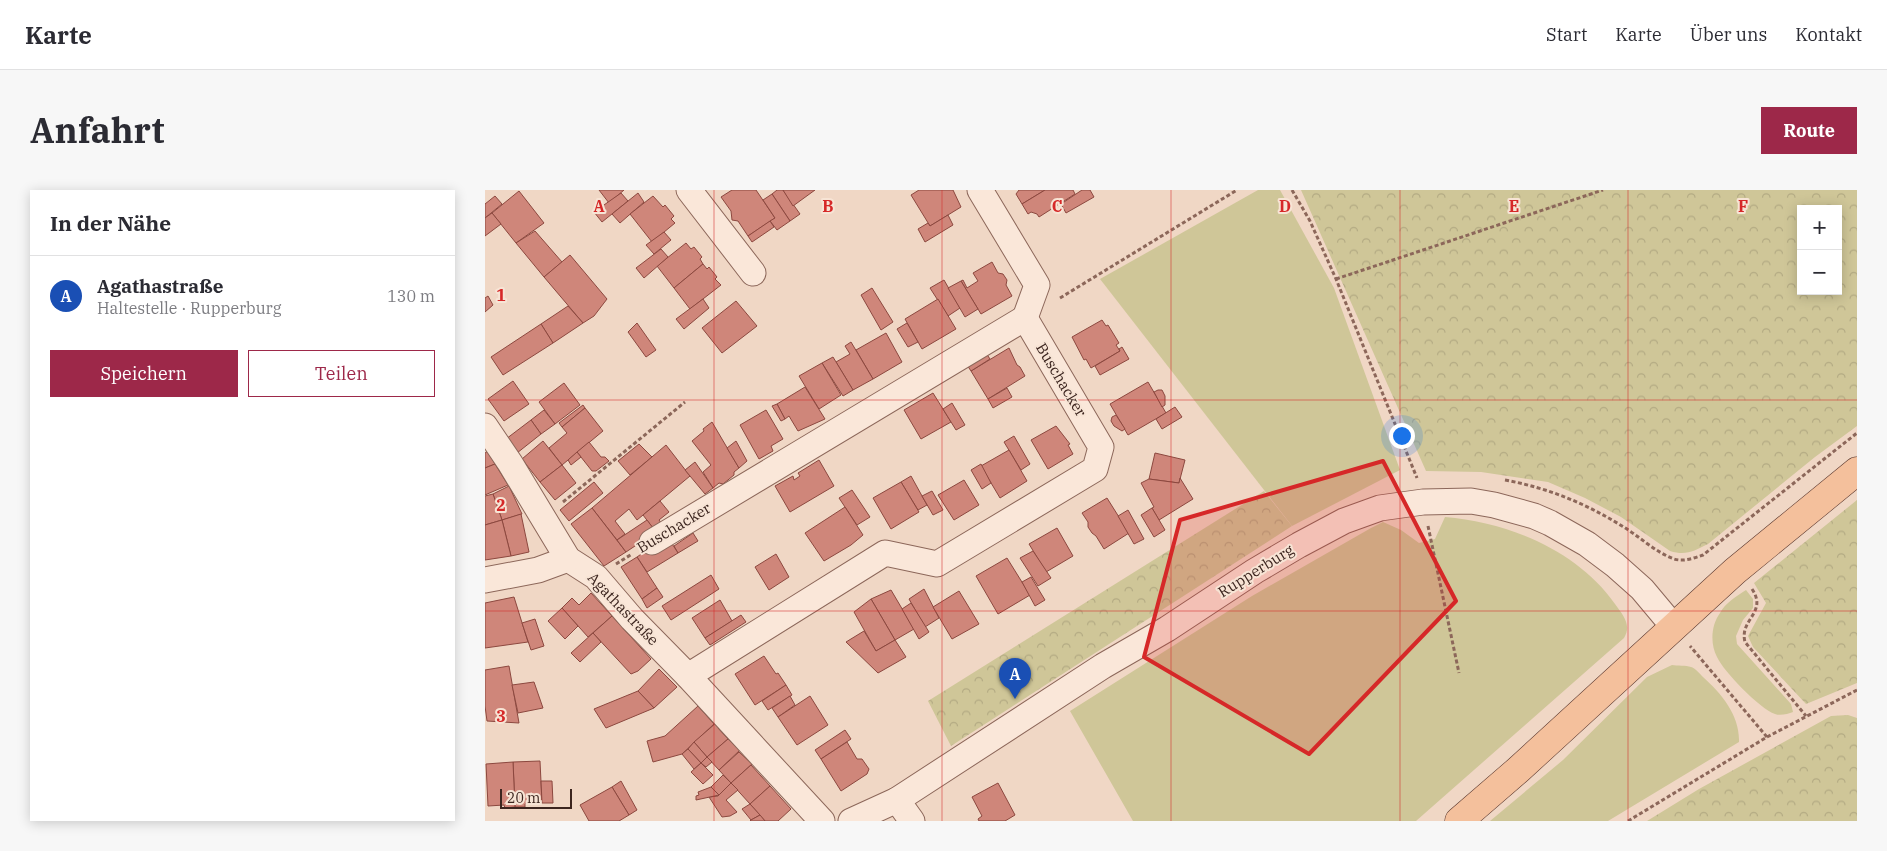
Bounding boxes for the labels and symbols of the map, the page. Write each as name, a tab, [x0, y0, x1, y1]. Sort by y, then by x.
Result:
text: A	[593, 196, 605, 216]
text: B	[822, 196, 834, 216]
text: C	[1052, 196, 1062, 216]
text: D	[1279, 196, 1291, 216]
text: E	[1509, 196, 1519, 216]
text: F	[1738, 196, 1748, 216]
text: 1	[496, 285, 506, 305]
street label: Buschacker	[1032, 339, 1091, 420]
your location	[1389, 423, 1415, 449]
text: 2	[496, 495, 506, 515]
street label: Buschacker	[633, 498, 714, 557]
street label: Rupperburg	[1214, 540, 1297, 601]
street label: Agathastraße	[584, 568, 663, 649]
pin: A	[999, 658, 1031, 699]
text: 3	[496, 706, 506, 726]
scale bar	[500, 786, 573, 809]

